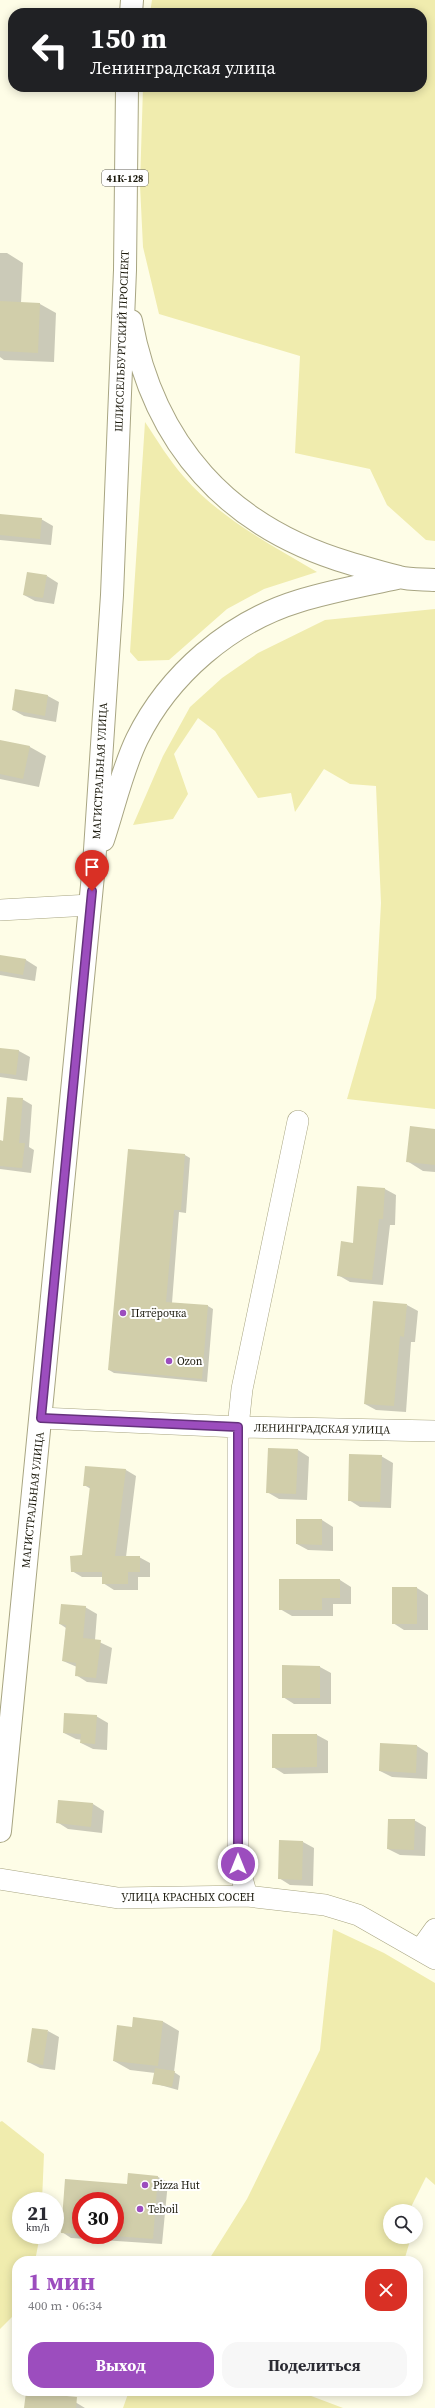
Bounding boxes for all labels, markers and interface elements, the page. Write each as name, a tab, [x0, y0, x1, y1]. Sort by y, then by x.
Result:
text: 150 m	[90, 19, 167, 57]
icon: left	[24, 24, 76, 76]
text: Ленинградская улица	[90, 55, 276, 80]
road number: 41К-128	[102, 170, 148, 186]
street label: ШЛИССЕЛЬБУРГСКИЙ ПРОСПЕКТ	[111, 250, 133, 432]
street label: МАГИСТРАЛЬНАЯ УЛИЦА	[89, 702, 111, 840]
pin	[75, 850, 109, 891]
icon: arrive	[81, 856, 103, 878]
place label: Пятёрочка	[131, 1306, 187, 1321]
marker: Пятёрочка	[118, 1308, 128, 1318]
place label: Ozon	[177, 1354, 203, 1369]
marker: Ozon	[164, 1356, 174, 1366]
street label: ЛЕНИНГРАДСКАЯ УЛИЦА	[254, 1420, 391, 1438]
street label: МАГИСТРАЛЬНАЯ УЛИЦА	[18, 1430, 48, 1569]
position arrow	[217, 1843, 259, 1885]
street label: УЛИЦА КРАСНЫХ СОСЕН	[121, 1890, 255, 1905]
place label: Pizza Hut	[153, 2178, 200, 2193]
marker: Pizza Hut	[140, 2180, 150, 2190]
speed limit sign: 30	[72, 2192, 124, 2244]
text: 21	[27, 2199, 49, 2227]
place label: Teboil	[148, 2202, 178, 2217]
marker: Teboil	[135, 2204, 145, 2214]
map controls	[383, 2204, 423, 2244]
button: search	[383, 2204, 423, 2244]
text: km/h	[26, 2221, 50, 2234]
text: 1 мин	[28, 2265, 95, 2298]
button: close	[365, 2269, 407, 2311]
text: 400 m · 06:34	[28, 2297, 102, 2314]
button: Выход	[28, 2342, 214, 2388]
button: Поделиться	[222, 2342, 407, 2388]

